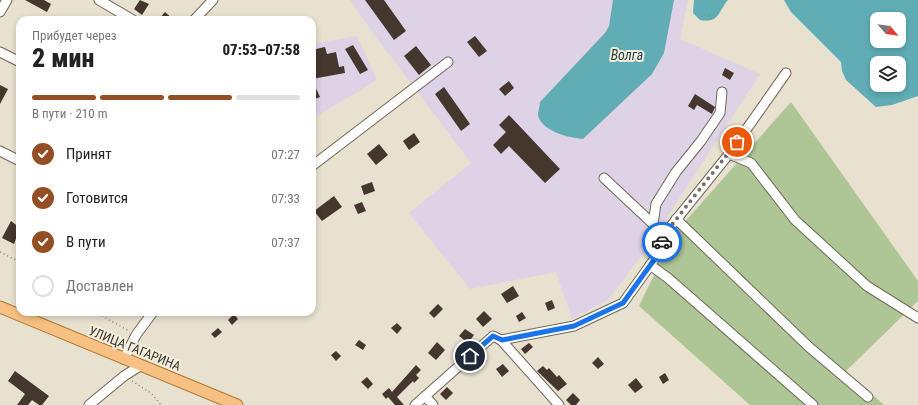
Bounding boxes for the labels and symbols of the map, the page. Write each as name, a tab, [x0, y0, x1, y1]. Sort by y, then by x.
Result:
north arrow	[870, 12, 906, 48]
water label: Волга	[611, 47, 643, 63]
pin	[720, 125, 754, 159]
courier	[642, 222, 682, 262]
street label: УЛИЦА ГАГАРИНА	[87, 323, 183, 374]
pin	[453, 339, 487, 373]

